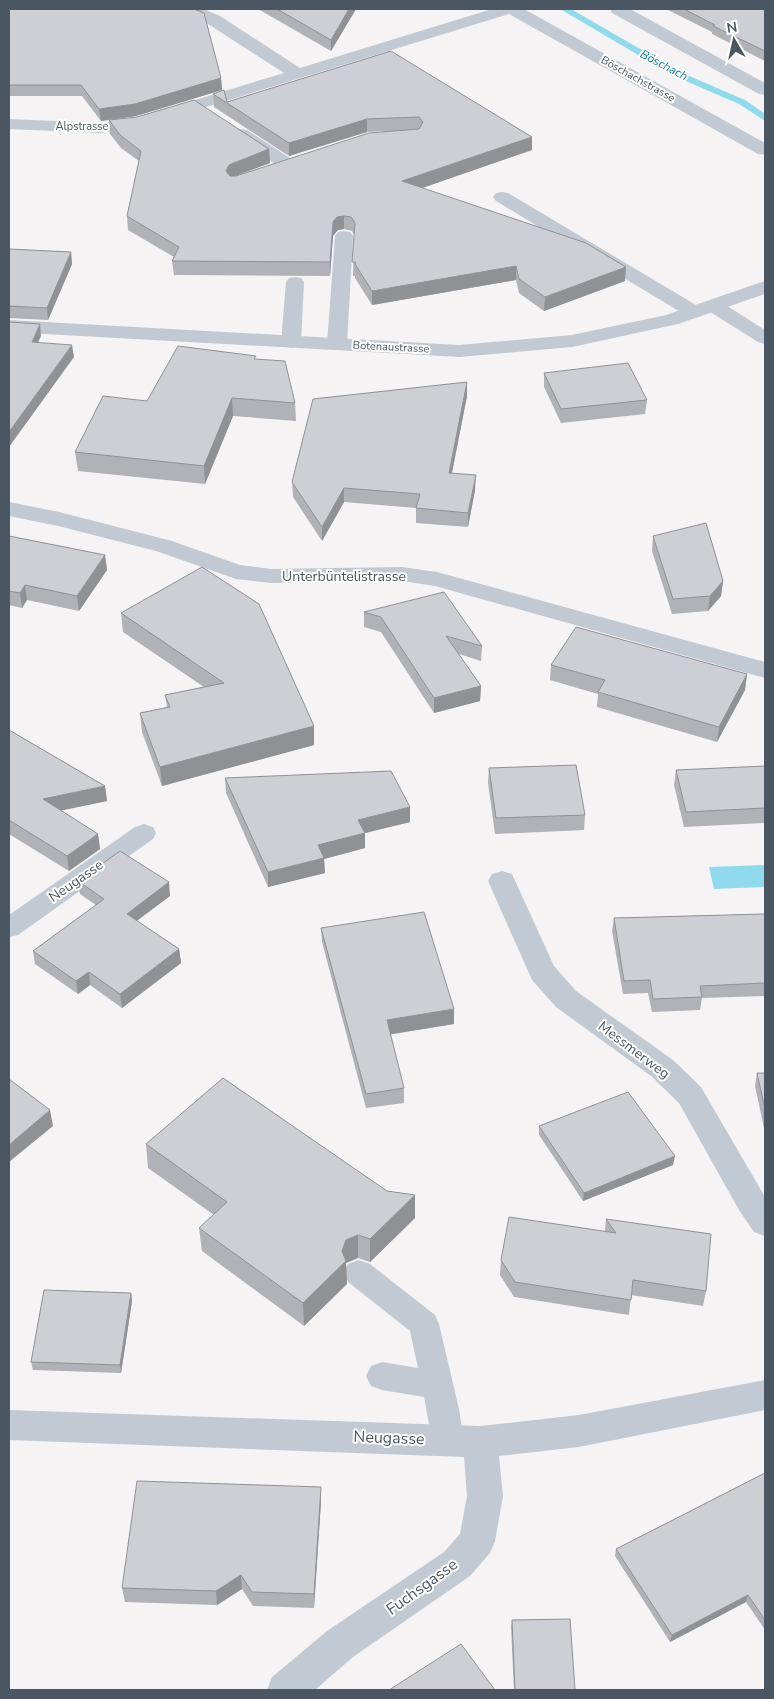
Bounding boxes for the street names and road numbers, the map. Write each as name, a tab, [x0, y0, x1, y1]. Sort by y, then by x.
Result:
street label: Böschachstrasse	[598, 52, 678, 106]
street label: Alpstrasse	[56, 119, 109, 134]
street label: Botenaustrasse	[352, 338, 430, 357]
street label: Unterbüntelistrasse	[282, 567, 406, 586]
street label: Neugasse	[45, 855, 107, 907]
street label: Messmerweg	[594, 1017, 674, 1083]
street label: Neugasse	[353, 1426, 425, 1450]
street label: Fuchsgasse	[382, 1554, 462, 1620]

